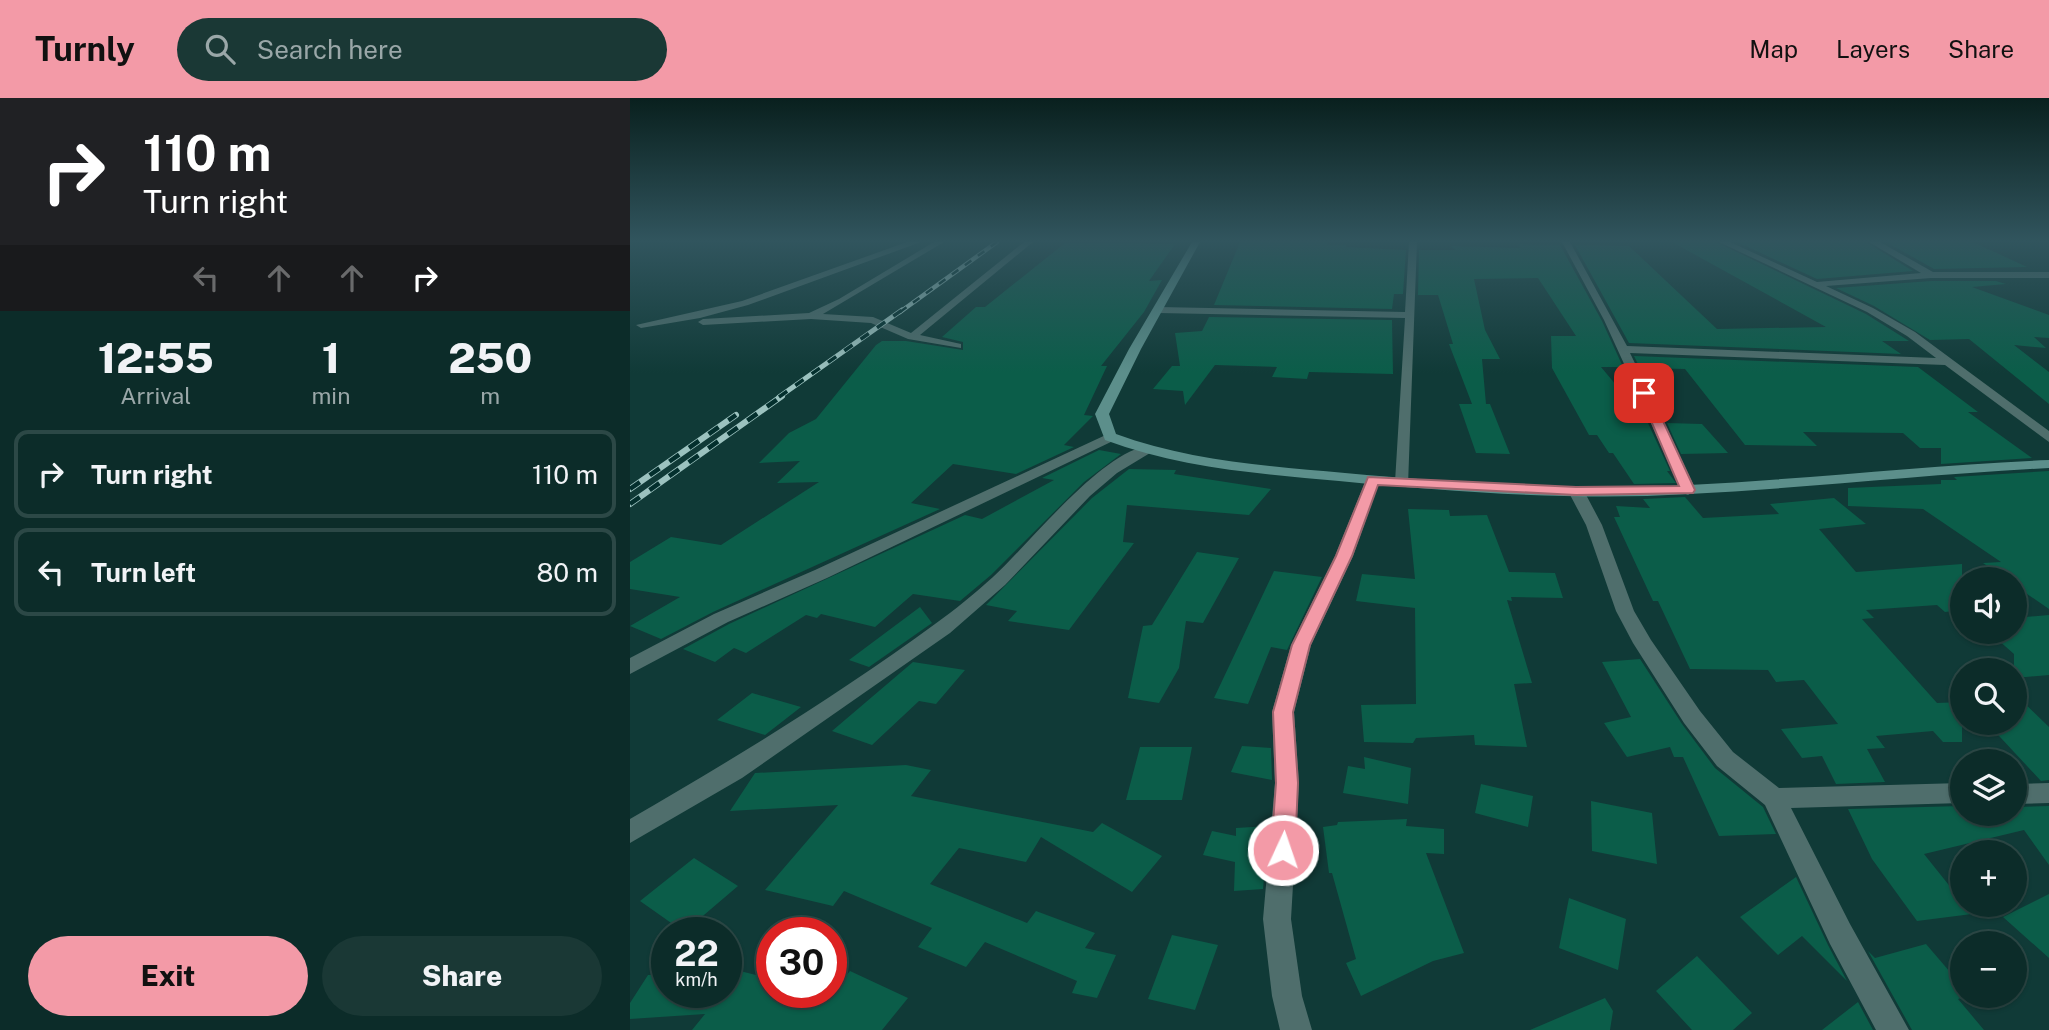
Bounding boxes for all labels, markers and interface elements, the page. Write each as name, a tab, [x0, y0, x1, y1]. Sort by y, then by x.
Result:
search box	[177, 18, 667, 81]
text: Turnly	[35, 30, 135, 68]
icon: search	[201, 30, 239, 68]
text: Search here	[257, 34, 403, 65]
text: Map	[1749, 35, 1798, 63]
text: Layers	[1836, 35, 1910, 63]
text: Share	[1948, 35, 2014, 63]
text: 110 m	[143, 124, 271, 182]
icon: right	[28, 126, 119, 217]
text: Turn right	[143, 183, 288, 220]
icon: left	[187, 259, 225, 297]
icon: ahead	[260, 259, 298, 297]
icon: ahead	[333, 259, 371, 297]
icon: right	[406, 259, 444, 297]
text: 12:55	[98, 333, 214, 382]
text: 1	[322, 333, 340, 382]
text: 250	[448, 333, 532, 382]
pin	[1614, 363, 1674, 423]
icon: arrive	[1625, 374, 1663, 412]
text: Arrival	[120, 382, 191, 409]
text: min	[311, 382, 350, 409]
text: m	[480, 382, 500, 409]
icon: right	[32, 455, 70, 493]
text: Turn right	[91, 459, 213, 490]
text: 110 m	[532, 459, 598, 490]
icon: left	[32, 553, 70, 591]
text: Turn left	[91, 557, 196, 588]
text: 80 m	[537, 557, 598, 588]
map controls	[1950, 567, 2027, 1008]
button: sound	[1950, 567, 2027, 644]
button: search	[1950, 658, 2027, 735]
button: layers	[1950, 749, 2027, 826]
position arrow	[1246, 813, 1320, 887]
button: +	[1950, 840, 2027, 917]
speed limit sign: 30	[756, 917, 847, 1008]
button: −	[1950, 931, 2027, 1008]
text: 22	[674, 933, 719, 974]
button: Exit	[28, 936, 308, 1016]
button: Share	[322, 936, 602, 1016]
text: km/h	[675, 969, 718, 990]

